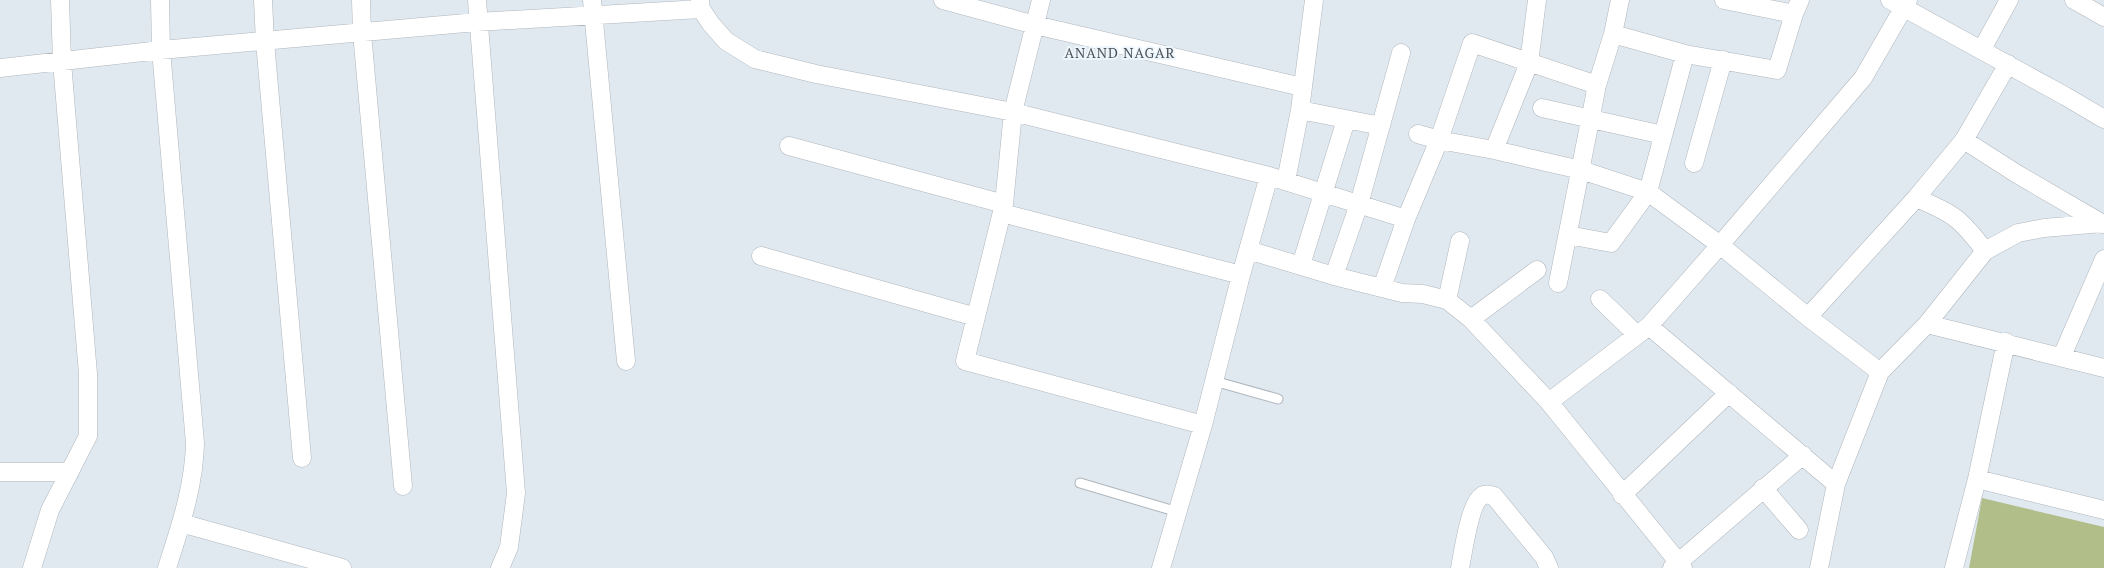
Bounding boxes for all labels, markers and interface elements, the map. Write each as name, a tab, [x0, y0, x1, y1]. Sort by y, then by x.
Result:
district label: ANAND NAGAR	[1064, 43, 1176, 62]

